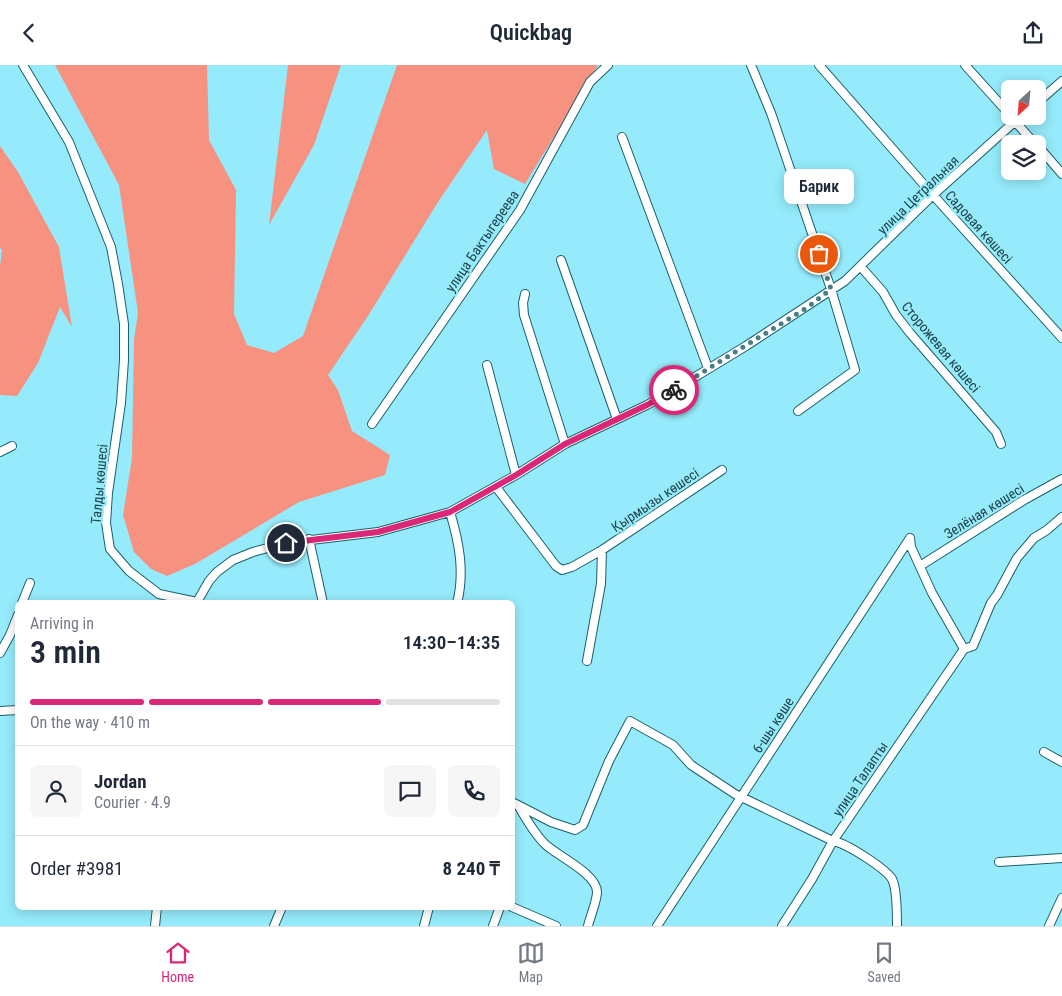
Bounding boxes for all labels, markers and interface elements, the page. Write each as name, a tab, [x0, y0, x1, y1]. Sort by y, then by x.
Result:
icon: back	[15, 19, 43, 47]
icon: share	[1019, 19, 1047, 47]
text: Quickbag	[490, 20, 572, 45]
north arrow	[1001, 80, 1046, 125]
map controls	[1001, 80, 1046, 180]
button: layers	[1001, 135, 1046, 180]
street label: улица Цетральная	[874, 152, 962, 238]
callout: Барик	[784, 169, 854, 204]
text: Барик	[799, 177, 839, 196]
street label: улица Бактыгереева	[442, 187, 522, 295]
street label: Садовая көшесі	[942, 187, 1016, 267]
pin	[798, 233, 840, 275]
icon: bag	[805, 240, 833, 268]
street label: Сторожевая көшесі	[898, 298, 984, 396]
courier	[649, 365, 699, 415]
icon: bike	[660, 376, 688, 404]
street label: Талды көшесі	[88, 443, 110, 525]
street label: Қырмызы көшесі	[608, 465, 702, 535]
street label: Зелёная көшесі	[941, 480, 1027, 542]
pin	[265, 522, 307, 564]
icon: home	[272, 529, 300, 557]
text: Arriving in	[30, 614, 94, 633]
text: 14:30–14:35	[403, 631, 500, 654]
text: 3 min	[30, 633, 101, 671]
street label: 6-шы көше	[749, 694, 797, 756]
text: On the way · 410 m	[30, 713, 150, 732]
street label: улица Талапты	[829, 739, 891, 819]
button: person	[30, 765, 82, 817]
button: chat	[384, 765, 436, 817]
button: phone	[448, 765, 500, 817]
text: Jordan	[94, 770, 147, 793]
text: Courier · 4.9	[94, 793, 171, 812]
text: Order #3981	[30, 857, 123, 880]
text: 8 240 ₸	[442, 857, 500, 880]
tab: Home	[161, 939, 194, 985]
tab: Map	[517, 939, 545, 985]
tab: Saved	[867, 939, 901, 985]

